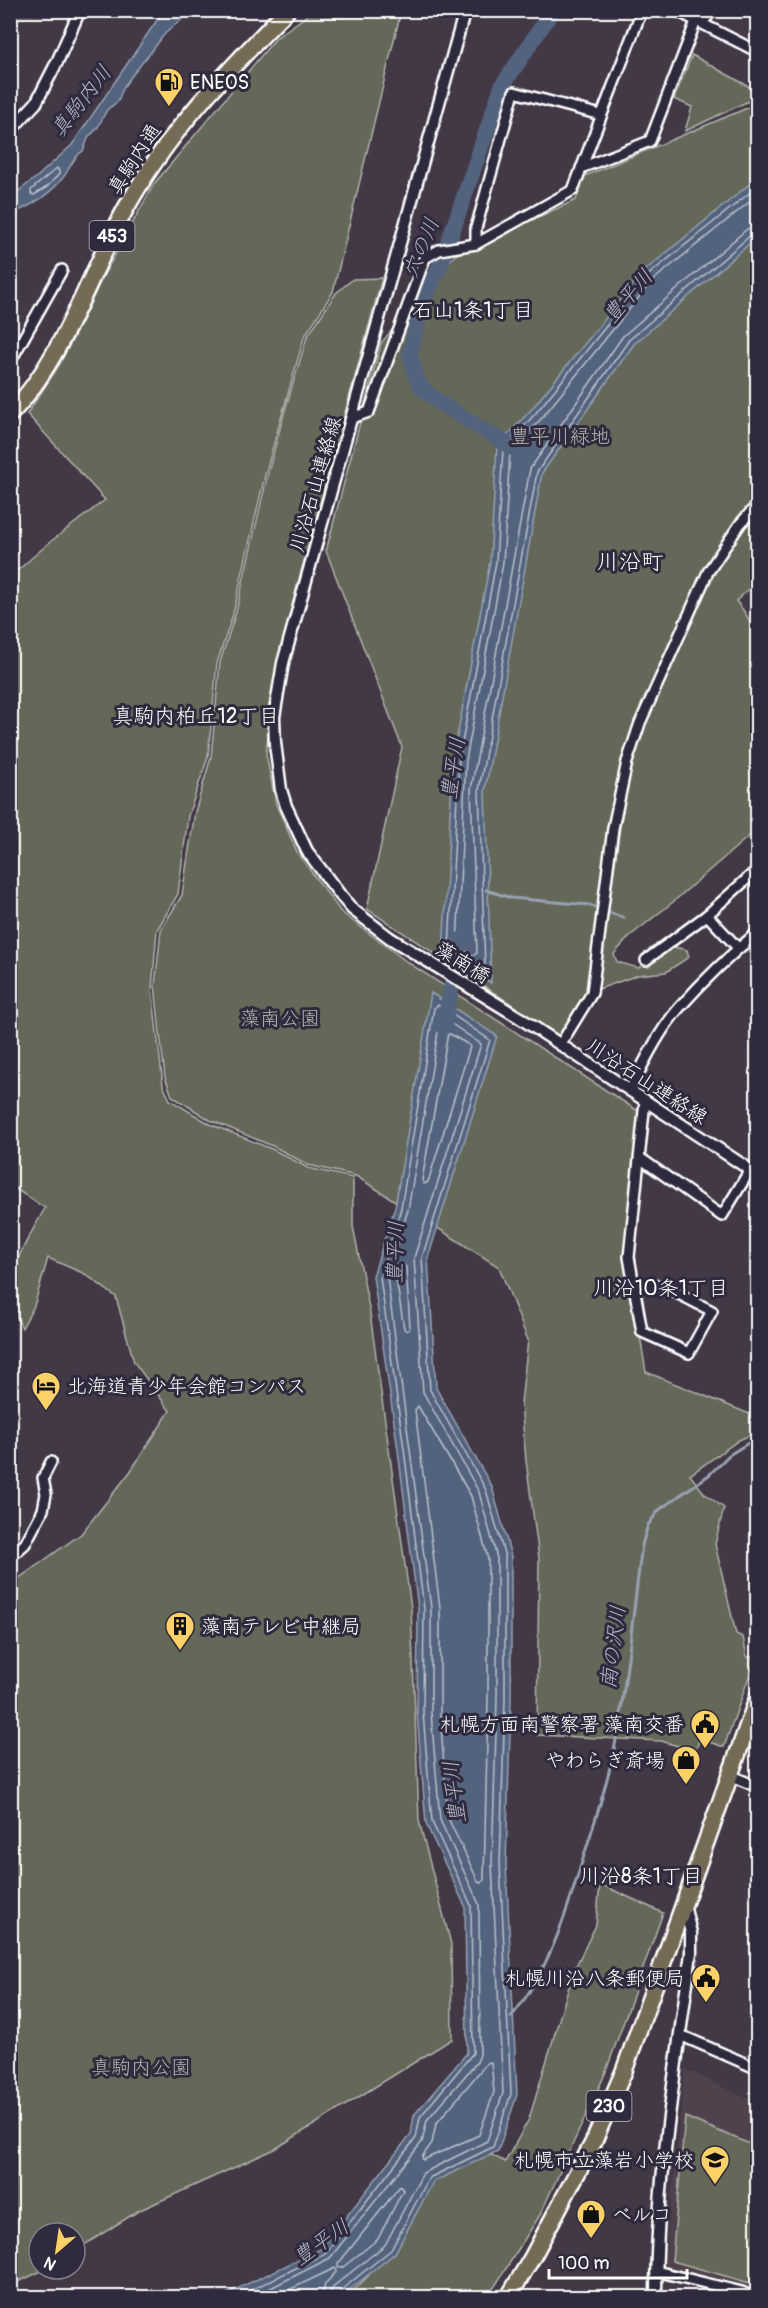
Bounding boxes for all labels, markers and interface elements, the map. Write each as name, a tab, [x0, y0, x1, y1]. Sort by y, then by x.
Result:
water label: 真駒内川	[45, 60, 118, 143]
fuel station icon: ENEOS	[153, 66, 185, 108]
place label: ENEOS	[190, 70, 249, 95]
street label: 真駒内通	[102, 119, 167, 200]
water label: 穴の川	[397, 214, 446, 282]
road number: 453	[90, 221, 134, 251]
water label: 豊平川	[598, 264, 659, 329]
district label: 石山1条1丁目	[412, 297, 534, 324]
street label: 川沿石山連絡線	[284, 413, 347, 555]
park label: 豊平川緑地	[510, 424, 610, 449]
district label: 川沿町	[597, 548, 663, 576]
district label: 真駒内柏丘12丁目	[113, 703, 279, 730]
water label: 豊平川	[435, 735, 472, 801]
street label: 藻南橋	[431, 936, 495, 989]
park label: 藻南公園	[240, 1006, 320, 1031]
street label: 川沿石山連絡線	[581, 1033, 712, 1130]
water label: 豊平川	[381, 1220, 410, 1284]
district label: 川沿10条1丁目	[593, 1275, 729, 1302]
hotel icon: 北海道青少年会館コンパス	[30, 1370, 62, 1412]
place label: 北海道青少年会館コンパス	[67, 1374, 306, 1399]
water label: 南の沢川	[595, 1604, 632, 1690]
building icon: 藻南テレビ中継局	[164, 1610, 196, 1652]
place label: 藻南テレビ中継局	[201, 1614, 361, 1639]
public building icon: 札幌方面南警察署 藻南交番	[689, 1708, 721, 1750]
place label: 札幌方面南警察署 藻南交番	[440, 1712, 684, 1737]
shop icon: やわらぎ斎場	[670, 1744, 702, 1786]
place label: やわらぎ斎場	[545, 1748, 665, 1773]
water label: 豊平川	[437, 1759, 472, 1825]
district label: 川沿8条1丁目	[579, 1863, 703, 1890]
public building icon: 札幌川沿八条郵便局	[690, 1962, 722, 2004]
place label: 札幌川沿八条郵便局	[505, 1966, 685, 1991]
park label: 真駒内公園	[91, 2055, 191, 2080]
road number: 230	[586, 2091, 632, 2121]
school or university icon: 札幌市立藻岩小学校	[699, 2144, 731, 2186]
place label: 札幌市立藻岩小学校	[514, 2148, 694, 2173]
shop icon: ベルコ	[575, 2198, 607, 2240]
place label: ベルコ	[612, 2202, 672, 2227]
water label: 豊平川	[288, 2213, 355, 2272]
north arrow	[27, 2221, 87, 2281]
scale bar	[549, 2242, 687, 2280]
text: N	[40, 2252, 60, 2275]
text: 100 m	[558, 2252, 610, 2275]

